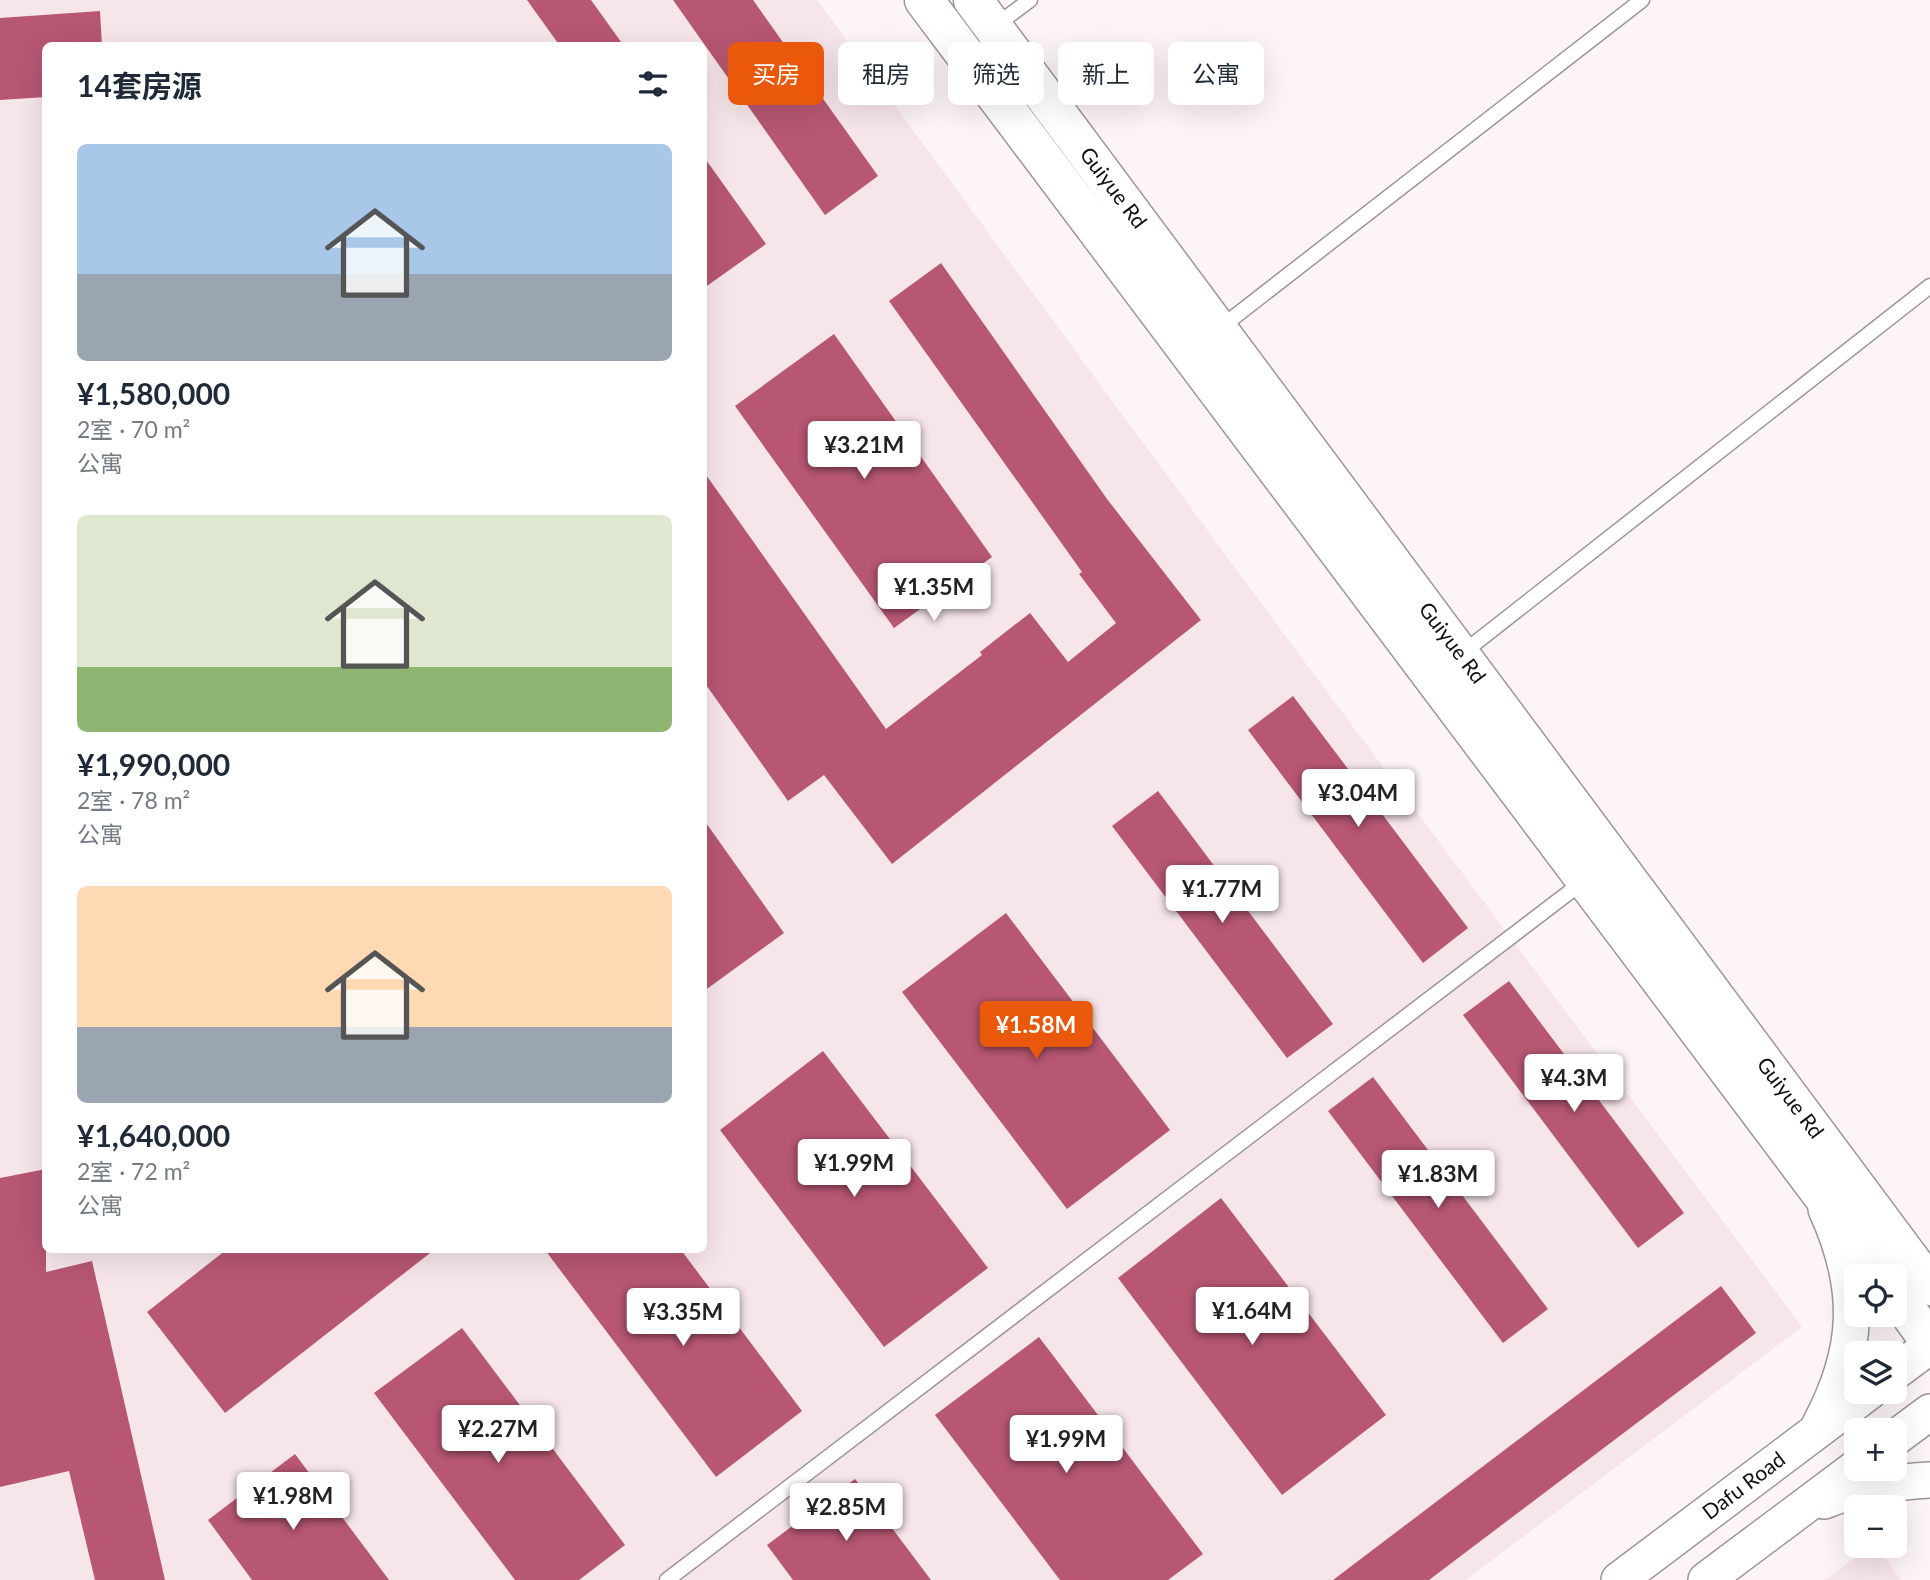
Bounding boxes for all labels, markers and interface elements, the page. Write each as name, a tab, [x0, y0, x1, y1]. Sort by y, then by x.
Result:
chip: 买房	[728, 42, 824, 105]
chip: 租房	[838, 42, 934, 105]
chip: 筛选	[948, 42, 1044, 105]
chip: 新上	[1058, 42, 1154, 105]
chip: 公寓	[1168, 42, 1264, 105]
icon: filters	[634, 65, 672, 103]
text: 14套房源	[77, 67, 202, 103]
street label: Guiyue Rd	[1076, 142, 1153, 233]
icon: home	[312, 190, 438, 316]
text: ¥1,580,000	[77, 375, 230, 411]
text: 2室 · 70 m²	[77, 415, 190, 443]
pin: ¥3.21M	[807, 421, 921, 481]
text: ¥3.21M	[824, 430, 904, 458]
text: 公寓	[77, 449, 123, 477]
icon: home	[312, 561, 438, 687]
pin: ¥1.35M	[877, 564, 991, 623]
text: ¥1.35M	[894, 572, 974, 600]
street label: Guiyue Rd	[1415, 597, 1492, 688]
text: ¥1,990,000	[77, 746, 230, 782]
pin: ¥3.04M	[1301, 770, 1415, 829]
text: ¥3.04M	[1318, 778, 1398, 806]
text: 2室 · 78 m²	[77, 786, 190, 814]
text: 公寓	[77, 820, 123, 848]
pin: ¥1.77M	[1165, 866, 1279, 925]
text: ¥1.77M	[1182, 874, 1262, 902]
icon: home	[312, 932, 438, 1058]
pin: ¥1.58M	[979, 1002, 1093, 1061]
text: ¥1.58M	[996, 1010, 1076, 1038]
street label: Guiyue Rd	[1753, 1052, 1830, 1143]
pin: ¥4.3M	[1525, 1054, 1623, 1114]
text: ¥4.3M	[1540, 1063, 1608, 1091]
text: ¥1,640,000	[77, 1117, 230, 1153]
pin: ¥1.99M	[797, 1140, 911, 1199]
text: ¥1.99M	[814, 1148, 894, 1176]
pin: ¥1.83M	[1381, 1150, 1495, 1210]
text: 2室 · 72 m²	[77, 1157, 190, 1185]
text: ¥1.83M	[1398, 1159, 1478, 1187]
text: 公寓	[77, 1191, 123, 1219]
map controls	[1844, 1264, 1907, 1558]
button: locate	[1844, 1264, 1907, 1327]
pin: ¥3.35M	[626, 1288, 740, 1348]
pin: ¥1.64M	[1195, 1288, 1309, 1347]
text: ¥1.64M	[1212, 1296, 1292, 1324]
text: ¥3.35M	[643, 1297, 723, 1325]
button: layers	[1844, 1341, 1907, 1404]
pin: ¥2.27M	[441, 1406, 555, 1465]
text: ¥2.27M	[458, 1414, 538, 1442]
pin: ¥1.99M	[1009, 1416, 1123, 1475]
button: +	[1844, 1418, 1907, 1481]
text: ¥1.99M	[1026, 1424, 1106, 1452]
street label: Dafu Road	[1697, 1446, 1789, 1524]
pin: ¥1.98M	[236, 1472, 350, 1532]
text: ¥1.98M	[253, 1481, 333, 1509]
pin: ¥2.85M	[789, 1484, 903, 1543]
text: ¥2.85M	[806, 1492, 886, 1520]
button: −	[1844, 1495, 1907, 1558]

